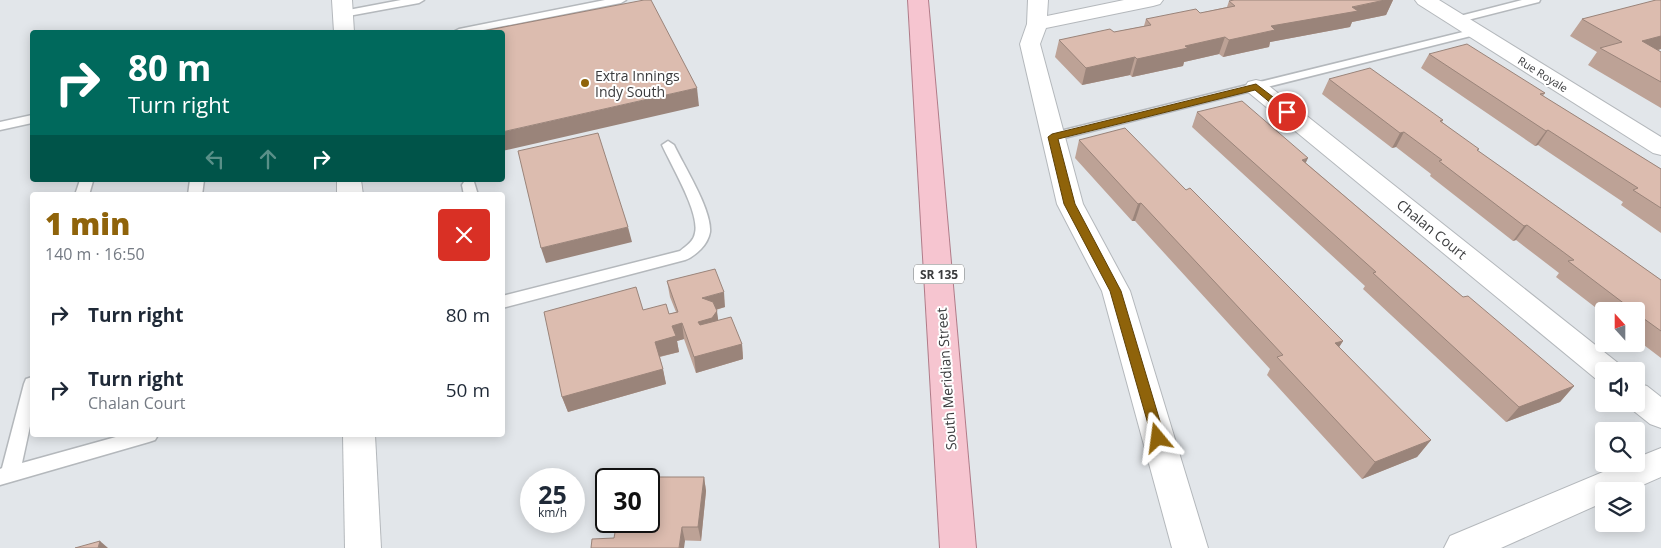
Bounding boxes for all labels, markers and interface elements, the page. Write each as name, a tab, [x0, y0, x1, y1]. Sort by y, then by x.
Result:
text: 80 m	[128, 44, 211, 91]
icon: right	[45, 50, 110, 115]
street label: Rue Royale	[1515, 53, 1571, 95]
place label: Extra Innings Indy South	[595, 66, 680, 101]
marker: Extra Innings Indy South	[579, 77, 591, 89]
text: Turn right	[128, 89, 230, 119]
pin	[1266, 91, 1308, 133]
icon: arrive	[1273, 98, 1301, 126]
icon: left	[201, 145, 229, 173]
icon: ahead	[254, 145, 282, 173]
icon: right	[307, 145, 335, 173]
street label: Chalan Court	[1393, 195, 1471, 263]
text: 1 min	[45, 203, 130, 244]
button: close	[438, 209, 490, 261]
text: 140 m · 16:50	[45, 243, 145, 265]
road number: SR 135	[914, 264, 964, 284]
icon: right	[45, 301, 73, 329]
text: Turn right	[88, 302, 183, 328]
text: 80 m	[446, 302, 490, 328]
north arrow	[1595, 302, 1645, 352]
map controls	[1595, 302, 1645, 532]
street label: South Meridian Street	[932, 307, 960, 451]
button: sound	[1595, 362, 1645, 412]
text: Turn right	[88, 366, 183, 392]
icon: right	[45, 376, 73, 404]
text: 50 m	[446, 377, 490, 403]
text: Chalan Court	[88, 392, 185, 414]
position arrow	[1131, 411, 1183, 463]
button: search	[1595, 422, 1645, 472]
speed limit sign: 30	[595, 468, 660, 533]
text: 25	[538, 477, 567, 511]
button: layers	[1595, 482, 1645, 532]
text: km/h	[538, 504, 567, 521]

